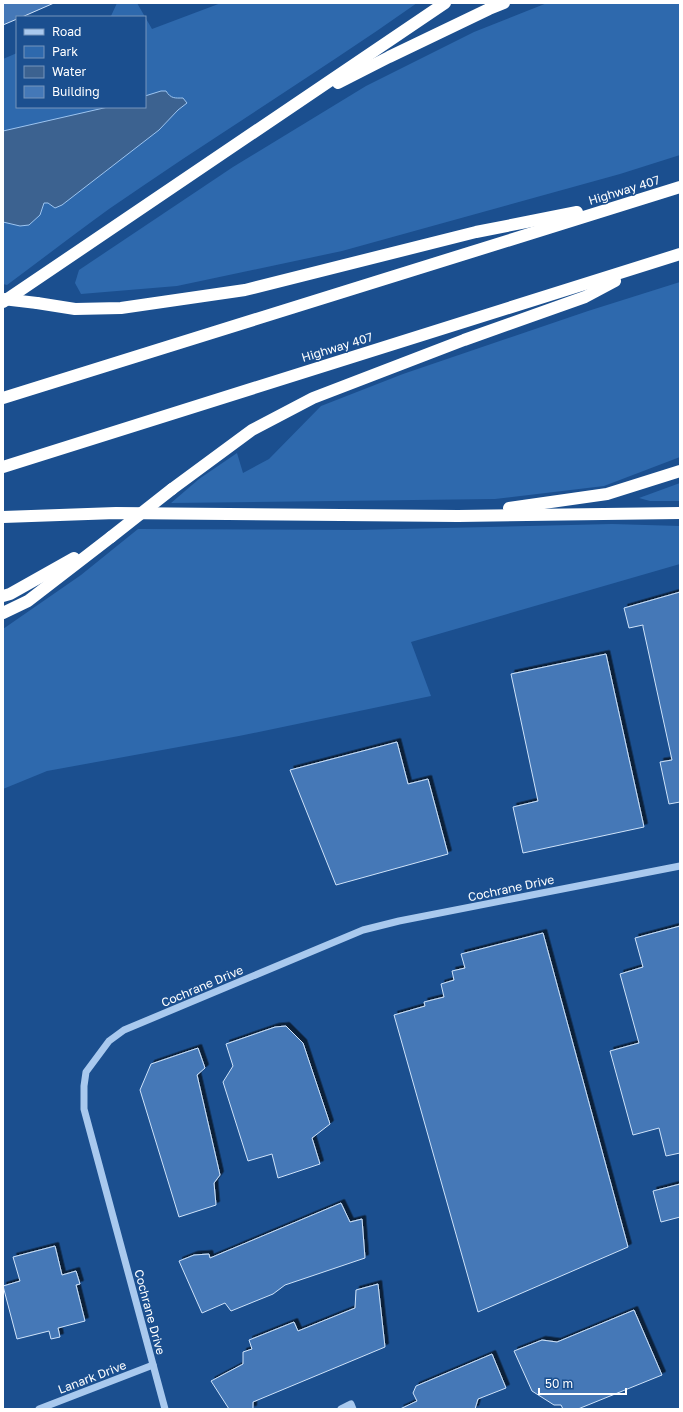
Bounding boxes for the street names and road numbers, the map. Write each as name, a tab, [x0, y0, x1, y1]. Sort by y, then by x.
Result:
street label: Highway 407	[586, 172, 662, 208]
street label: Highway 407	[299, 329, 375, 365]
street label: Cochrane Drive	[467, 872, 555, 904]
street label: Cochrane Drive	[159, 962, 245, 1010]
street label: Cochrane Drive	[131, 1268, 169, 1356]
street label: Lanark Drive	[56, 1357, 128, 1397]

